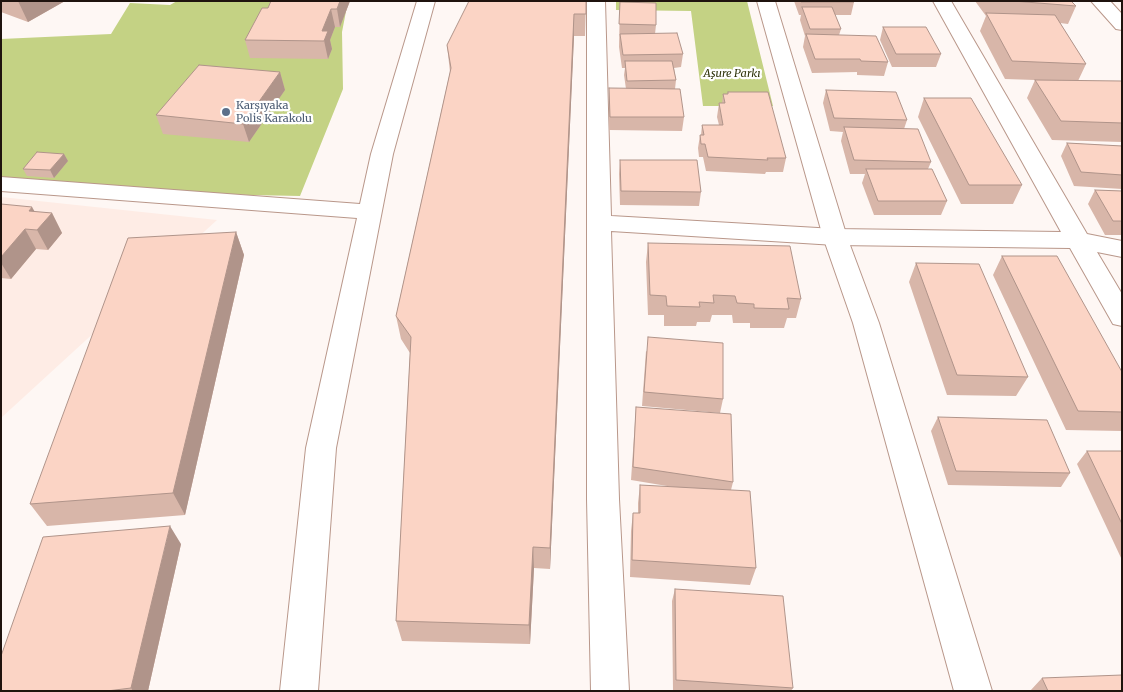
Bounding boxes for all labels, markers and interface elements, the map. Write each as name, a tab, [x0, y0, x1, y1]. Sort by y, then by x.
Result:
park label: Aşure Parkı	[704, 67, 760, 81]
place label: Karşıyaka Polis Karakolu	[236, 99, 312, 125]
marker: Karşıyaka Polis Karakolu	[220, 106, 232, 118]

